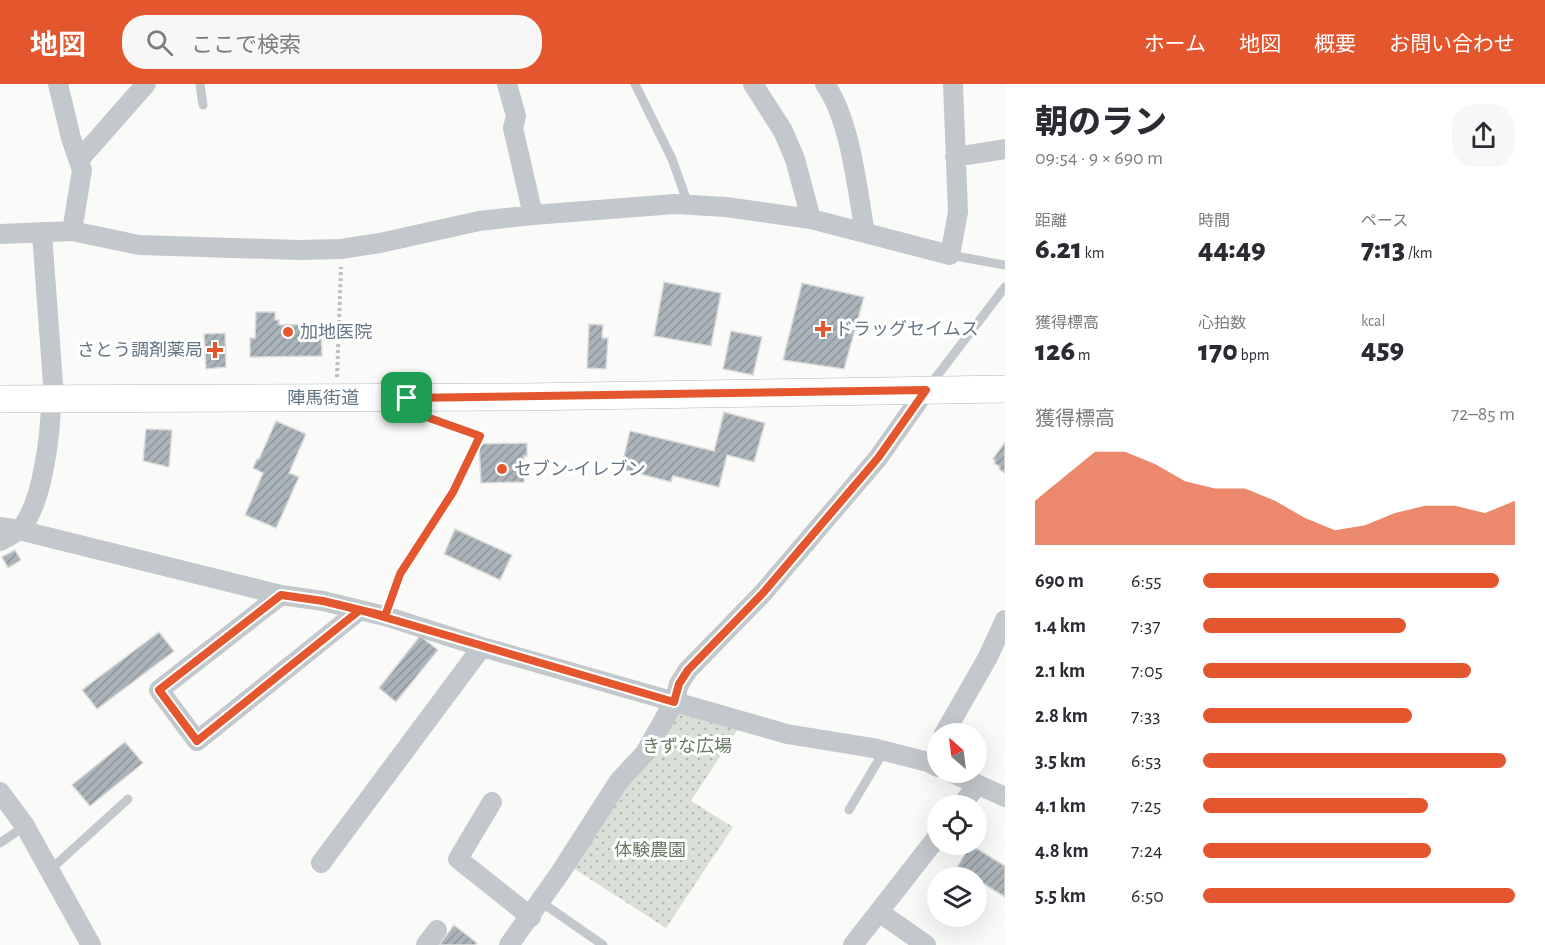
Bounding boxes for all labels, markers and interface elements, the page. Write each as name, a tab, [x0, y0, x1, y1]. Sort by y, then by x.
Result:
search box	[122, 15, 542, 69]
icon: search	[143, 26, 176, 59]
text: 地図	[30, 32, 86, 60]
text: ここで検索	[191, 34, 301, 56]
text: ホーム	[1144, 34, 1206, 55]
text: 地図	[1239, 34, 1281, 55]
text: 概要	[1314, 34, 1356, 55]
text: お問い合わせ	[1389, 34, 1515, 55]
button: share	[1452, 104, 1515, 167]
text: 朝のラン	[1035, 107, 1167, 140]
text: 09:54 · 9 × 690 m	[1035, 148, 1163, 168]
text: 距離	[1035, 213, 1067, 229]
text: 時間	[1198, 213, 1230, 229]
text: ペース	[1361, 213, 1408, 229]
text: 6.21	[1035, 234, 1082, 264]
text: 44:49	[1198, 234, 1266, 264]
text: 7:13	[1361, 234, 1405, 264]
text: km	[1082, 245, 1105, 261]
text: /km	[1405, 245, 1433, 261]
text: kcal	[1361, 313, 1385, 329]
text: 獲得標高	[1035, 315, 1099, 331]
text: 心拍数	[1198, 315, 1246, 331]
place label: ドラッグセイムス	[835, 319, 979, 339]
marker: ドラッグセイムス	[816, 322, 830, 336]
place label: 加地医院	[300, 323, 372, 342]
marker: 加地医院	[281, 325, 295, 339]
text: 459	[1361, 334, 1404, 364]
text: 126	[1035, 336, 1075, 366]
text: 170	[1198, 336, 1238, 366]
place label: さとう調剤薬局	[77, 341, 203, 360]
marker: さとう調剤薬局	[208, 343, 222, 357]
text: m	[1075, 347, 1091, 363]
text: bpm	[1238, 347, 1269, 363]
pin	[381, 372, 432, 423]
icon: arrive	[390, 381, 423, 414]
street label: 陣馬街道	[287, 388, 359, 408]
text: 72–85 m	[1451, 404, 1515, 424]
text: 獲得標高	[1035, 409, 1115, 429]
place label: セブン-イレブン	[514, 459, 646, 479]
marker: セブン-イレブン	[495, 462, 509, 476]
text: 690 m	[1035, 571, 1084, 591]
text: 6:55	[1131, 571, 1162, 591]
text: 1.4 km	[1035, 616, 1086, 636]
text: 7:37	[1131, 616, 1161, 636]
text: 2.1 km	[1035, 661, 1085, 681]
text: 7:05	[1131, 661, 1163, 681]
text: 2.8 km	[1035, 706, 1088, 726]
text: 7:33	[1131, 706, 1160, 726]
north arrow	[927, 723, 987, 783]
map controls	[927, 723, 987, 927]
park label: きずな広場	[642, 737, 732, 756]
text: 3.5 km	[1035, 751, 1086, 771]
text: 6:53	[1131, 751, 1162, 771]
button: locate	[927, 795, 987, 855]
text: 4.1 km	[1035, 796, 1086, 816]
text: 7:25	[1131, 796, 1161, 816]
park label: 体験農園	[614, 841, 686, 860]
text: 4.8 km	[1035, 841, 1089, 861]
text: 7:24	[1131, 841, 1163, 861]
button: layers	[927, 867, 987, 927]
text: 5.5 km	[1035, 886, 1086, 906]
text: 6:50	[1131, 886, 1164, 906]

